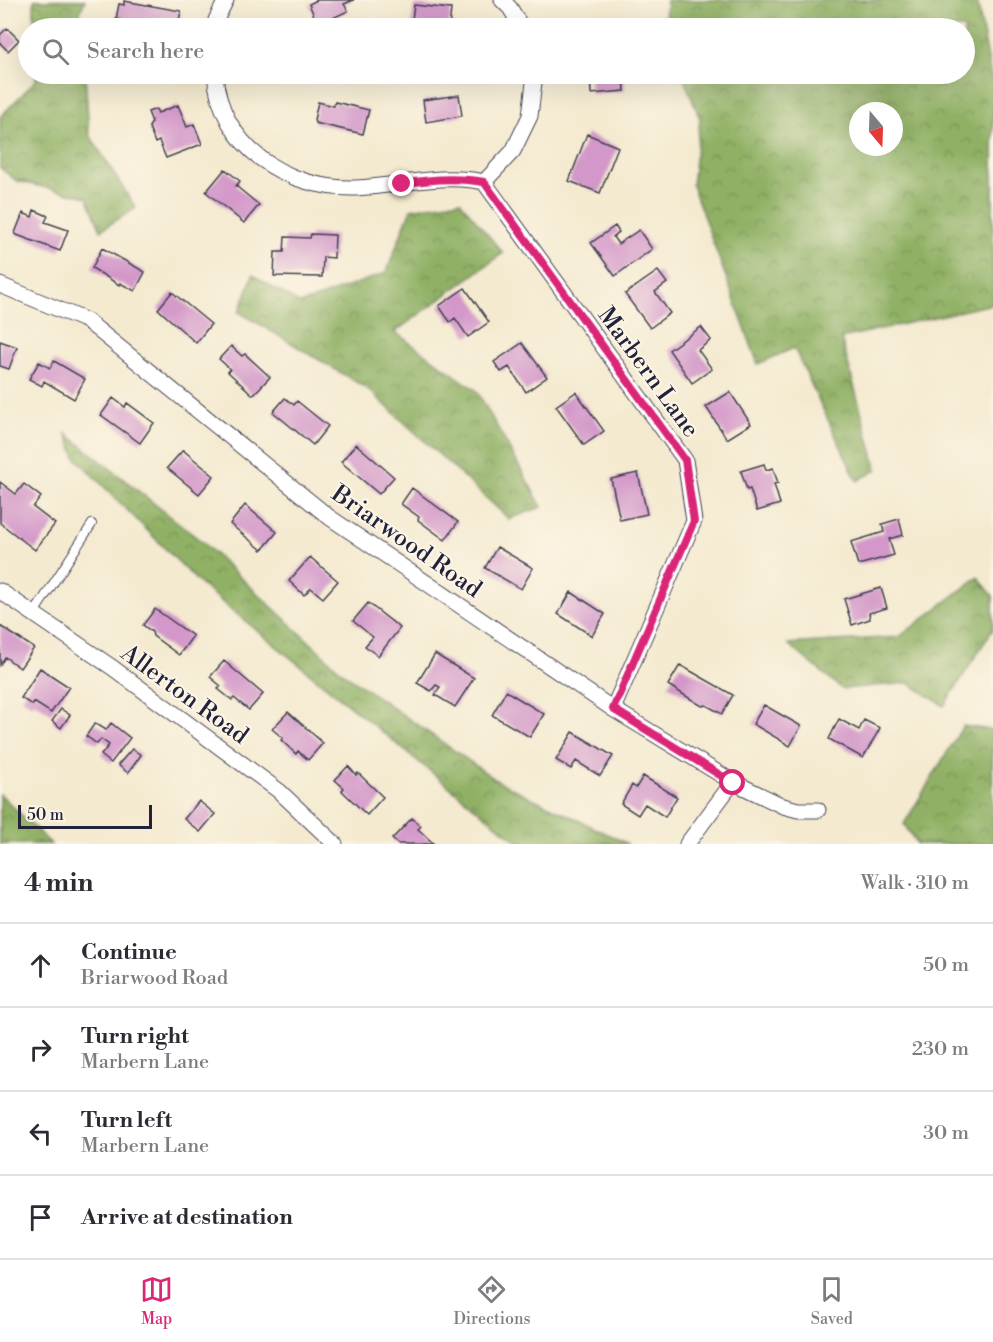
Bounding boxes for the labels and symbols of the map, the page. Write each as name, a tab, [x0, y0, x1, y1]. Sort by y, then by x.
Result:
north arrow	[849, 102, 903, 156]
route end	[388, 170, 414, 196]
street label: Marbern Lane	[591, 302, 706, 444]
street label: Briarwood Road	[325, 478, 488, 605]
street label: Allerton Road	[114, 638, 254, 751]
route start	[719, 769, 745, 795]
scale bar	[18, 802, 152, 830]

